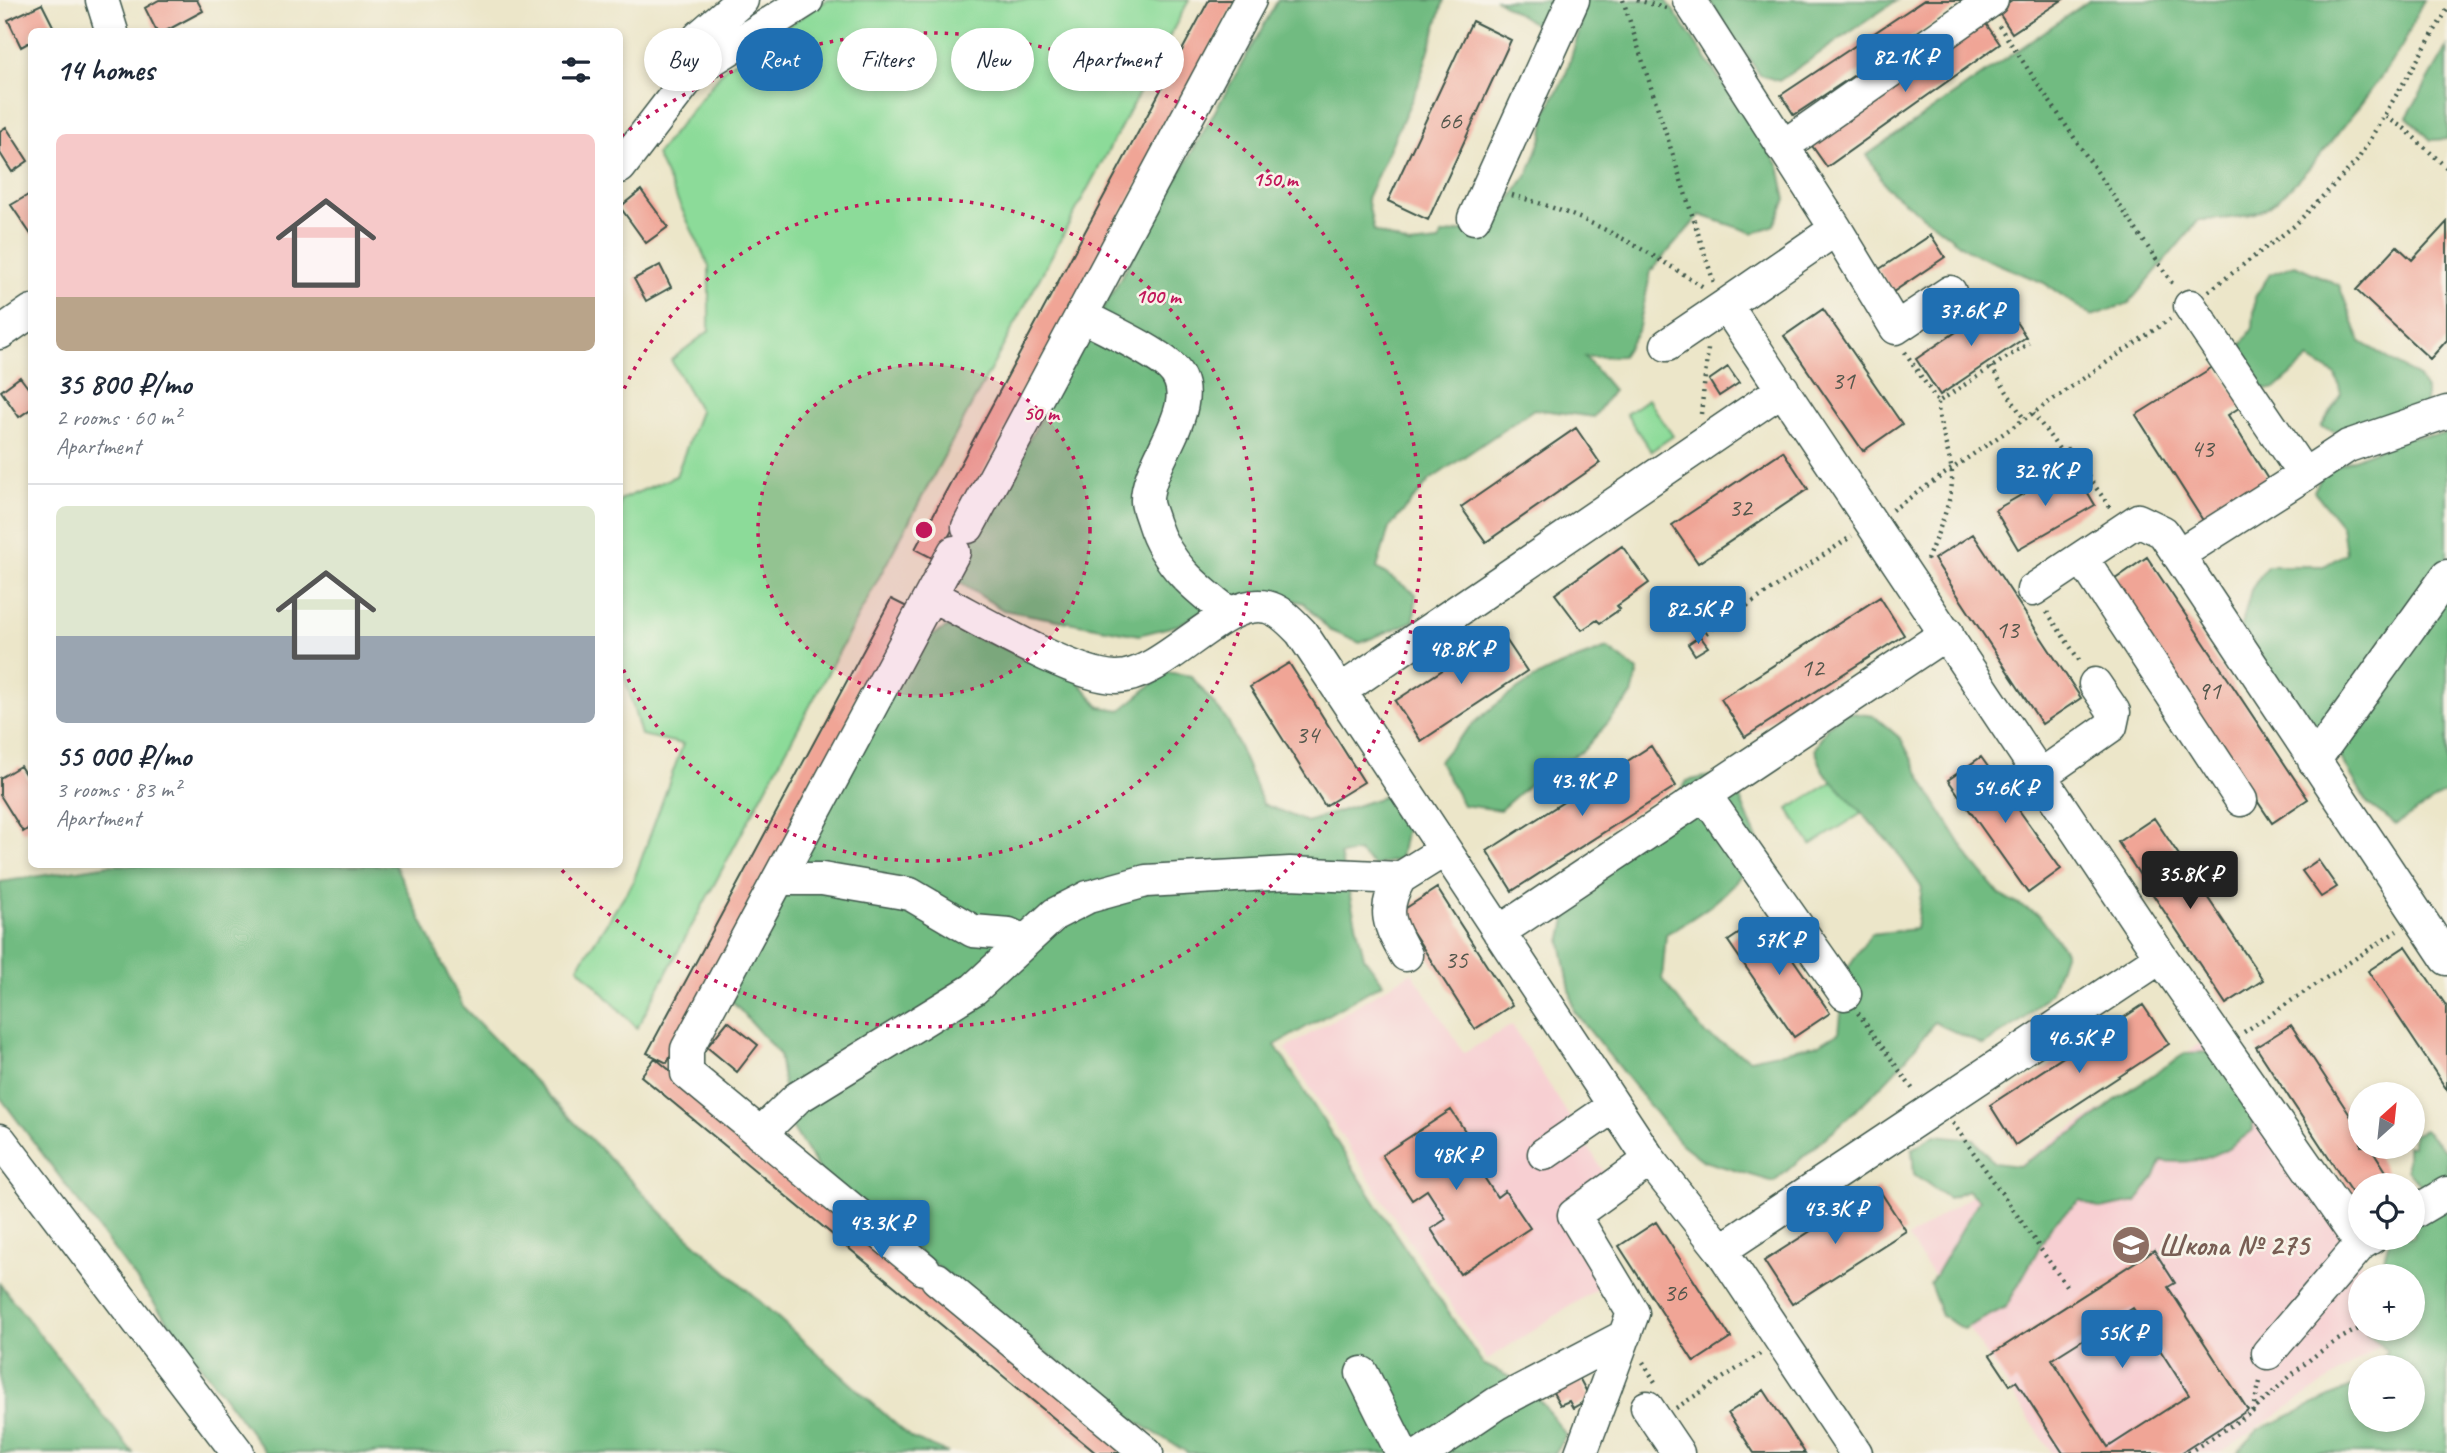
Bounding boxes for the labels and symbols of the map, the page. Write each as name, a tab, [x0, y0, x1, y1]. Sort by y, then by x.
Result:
pin: 82.1K ₽	[1840, 34, 1970, 94]
house number: 66	[1438, 104, 1463, 137]
text: 150 m	[1252, 166, 1300, 192]
text: 100 m	[1135, 283, 1183, 309]
pin: 37.6K ₽	[1906, 288, 2036, 348]
house number: 31	[1831, 364, 1856, 397]
text: 50 m	[1023, 400, 1061, 426]
house number: 43	[2190, 432, 2216, 465]
pin: 32.9K ₽	[1980, 448, 2110, 508]
house number: 32	[1728, 491, 1754, 524]
centre of rings	[912, 518, 936, 542]
pin: 82.5K ₽	[1633, 586, 1763, 646]
house number: 13	[1995, 613, 2021, 646]
pin: 48.8K ₽	[1396, 626, 1526, 686]
house number: 12	[1800, 651, 1826, 684]
house number: 91	[2197, 674, 2222, 707]
house number: 34	[1295, 718, 1321, 751]
pin: 43.9K ₽	[1517, 758, 1647, 818]
pin: 54.6K ₽	[1940, 766, 2070, 825]
pin: 35.8K ₽	[2125, 852, 2255, 911]
pin: 57K ₽	[1730, 918, 1828, 977]
house number: 35	[1444, 943, 1469, 976]
pin: 46.5K ₽	[2014, 1016, 2144, 1075]
north arrow	[2348, 1082, 2426, 1158]
pin: 48K ₽	[1407, 1132, 1505, 1192]
pin: 43.3K ₽	[1770, 1186, 1900, 1246]
pin: 43.3K ₽	[816, 1200, 946, 1260]
school or university icon: Школа № 275	[2110, 1224, 2152, 1266]
place label: Школа № 275	[2158, 1226, 2312, 1264]
house number: 36	[1663, 1276, 1688, 1309]
pin: 55K ₽	[2073, 1310, 2171, 1370]

